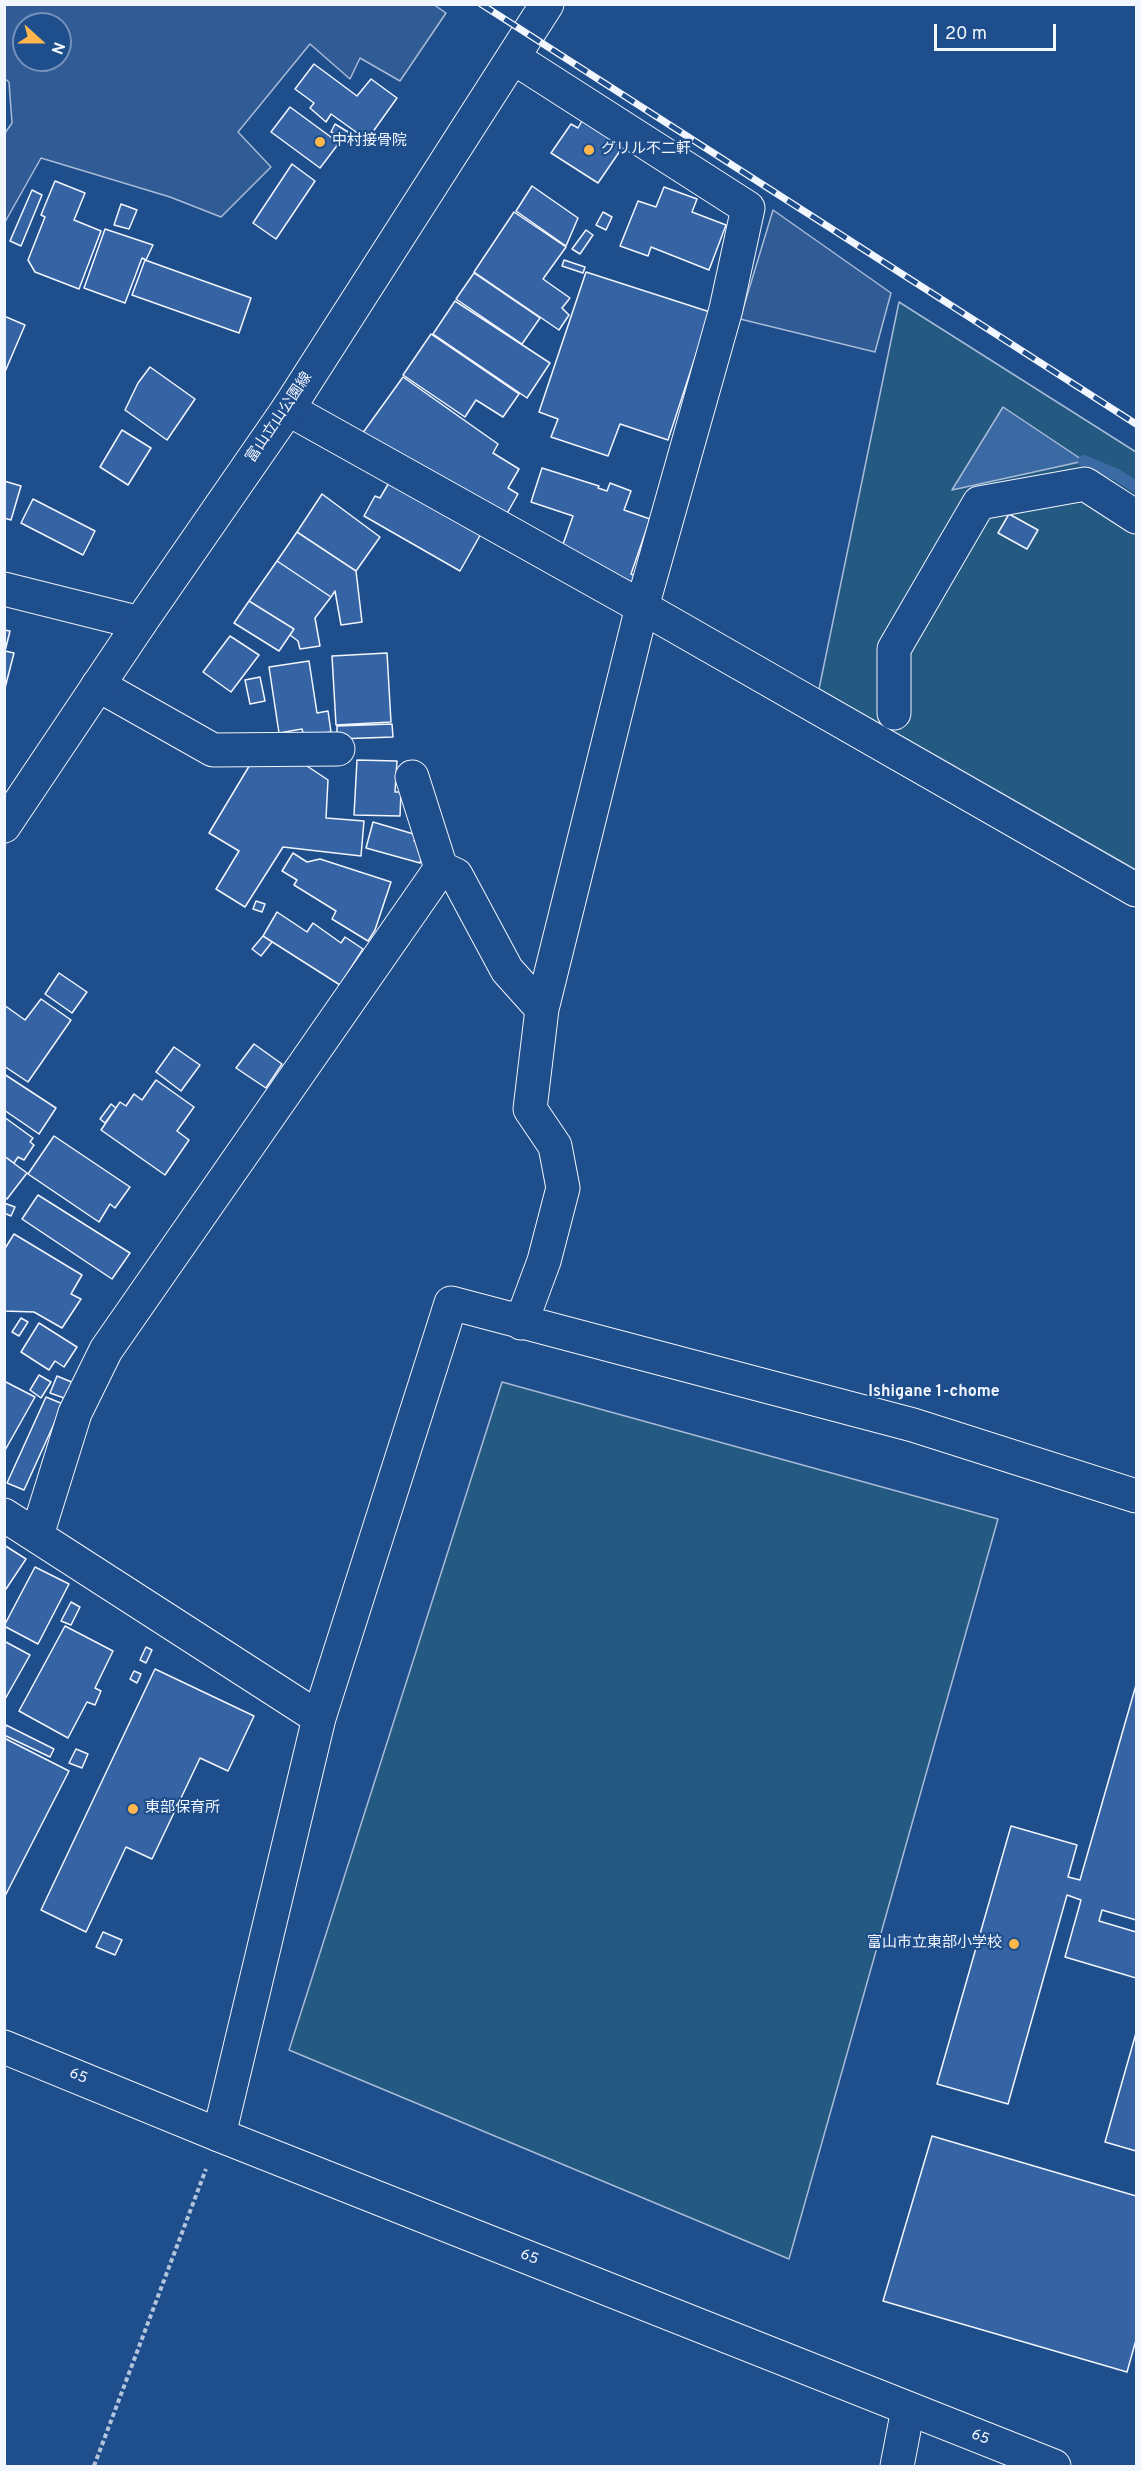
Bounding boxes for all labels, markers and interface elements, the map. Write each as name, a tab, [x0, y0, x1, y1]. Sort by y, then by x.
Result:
north arrow	[12, 12, 72, 72]
scale bar	[937, 12, 1058, 50]
text: 20 m	[945, 23, 987, 46]
text: N	[46, 39, 68, 57]
place label: 中村接骨院	[332, 133, 407, 151]
marker: 中村接骨院	[313, 135, 327, 149]
place label: グリル不二軒	[601, 141, 691, 159]
marker: グリル不二軒	[582, 143, 596, 157]
street label: 富山立山公園線	[243, 369, 317, 467]
district label: Ishigane 1-chome	[868, 1383, 1000, 1403]
place label: 東部保育所	[145, 1800, 220, 1818]
marker: 東部保育所	[126, 1802, 140, 1816]
place label: 富山市立東部小学校	[867, 1935, 1002, 1953]
marker: 富山市立東部小学校	[1007, 1937, 1021, 1951]
street label: 65	[66, 2065, 90, 2089]
street label: 65	[517, 2246, 541, 2270]
street label: 65	[968, 2426, 992, 2450]

